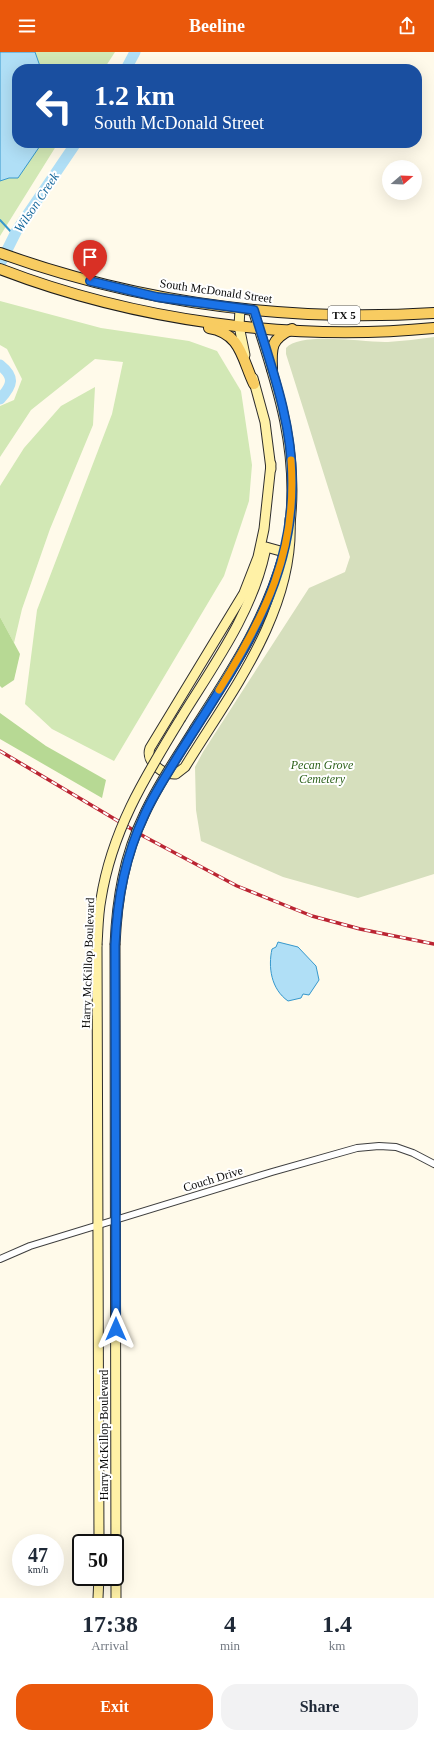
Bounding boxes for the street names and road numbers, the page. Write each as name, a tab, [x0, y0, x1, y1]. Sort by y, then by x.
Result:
street label: South McDonald Street	[159, 276, 274, 306]
road number: TX 5	[328, 306, 360, 324]
street label: Harry McKillop Boulevard	[79, 897, 97, 1029]
street label: Couch Drive	[181, 1163, 245, 1195]
street label: Harry McKillop Boulevard	[97, 1370, 111, 1500]

